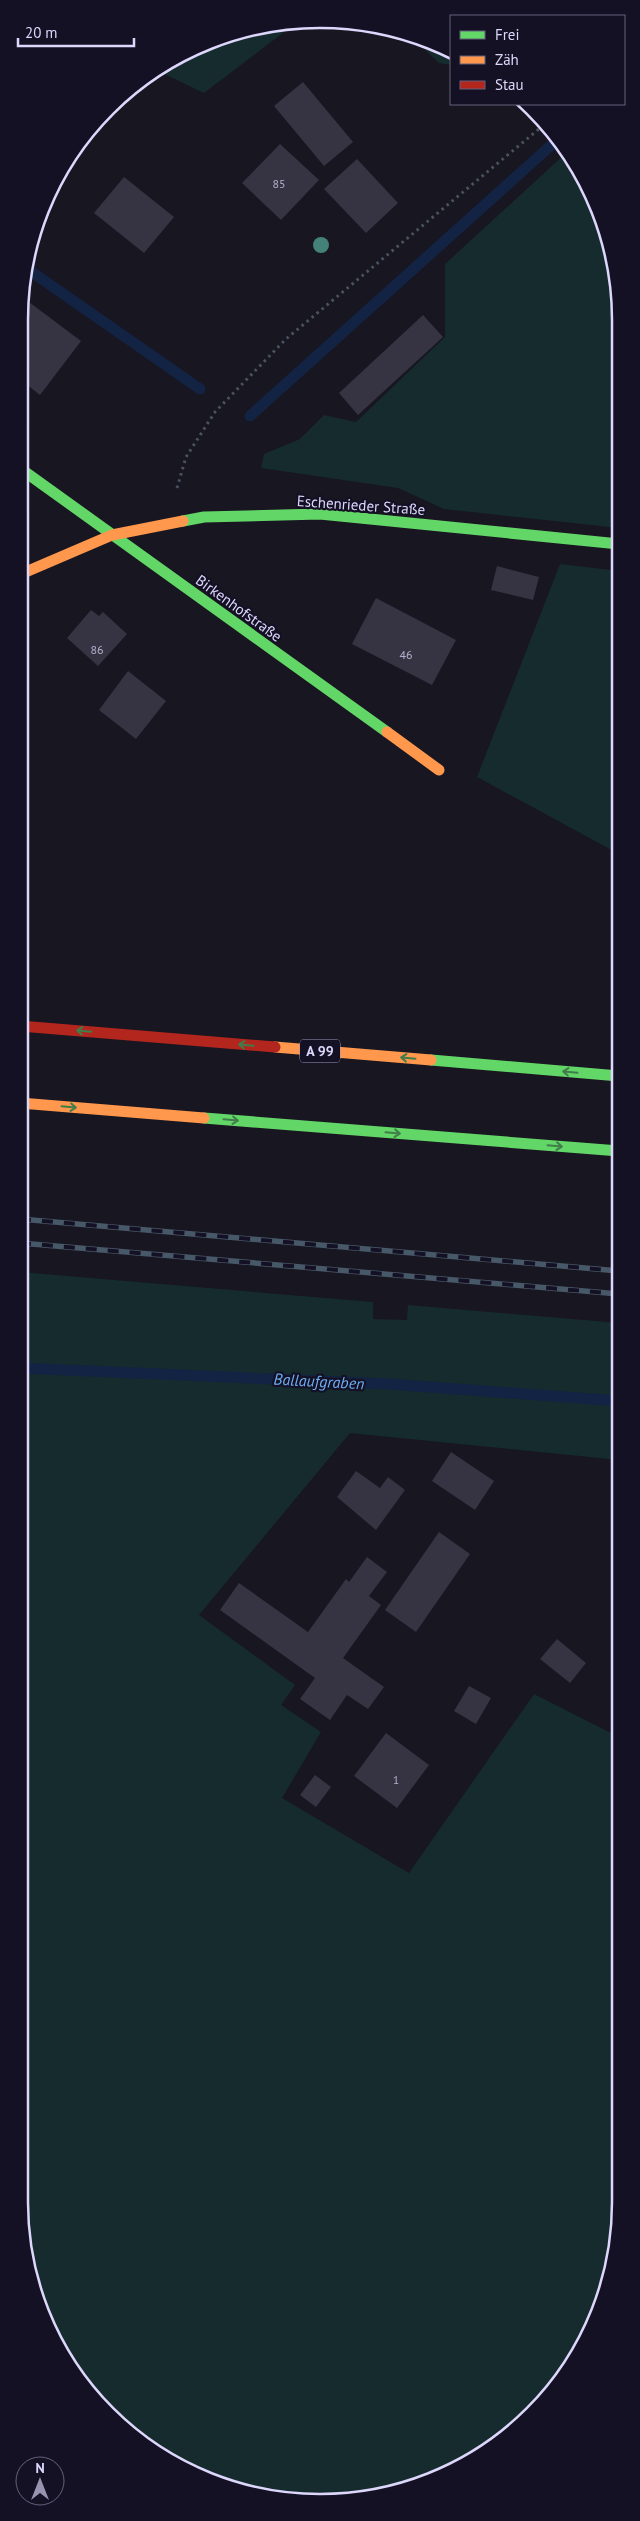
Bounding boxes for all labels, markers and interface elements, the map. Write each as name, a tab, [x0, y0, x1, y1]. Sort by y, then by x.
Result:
scale bar	[18, 15, 134, 47]
legend	[450, 15, 625, 105]
text: 20 m	[25, 23, 58, 42]
text: Frei	[495, 25, 520, 44]
text: Zäh	[495, 50, 519, 69]
text: Stau	[495, 75, 524, 94]
house number: 85	[272, 176, 286, 191]
street label: Eschenrieder Straße	[296, 491, 426, 519]
street label: Birkenhofstraße	[192, 570, 286, 646]
house number: 86	[90, 642, 104, 657]
house number: 46	[399, 647, 413, 662]
one-way arrow	[77, 1026, 93, 1036]
one-way arrow	[239, 1040, 255, 1050]
road number: A 99	[300, 1040, 340, 1062]
one-way arrow	[400, 1054, 416, 1063]
one-way arrow	[562, 1067, 578, 1077]
one-way arrow	[61, 1102, 77, 1111]
one-way arrow	[223, 1115, 239, 1124]
one-way arrow	[385, 1128, 401, 1137]
one-way arrow	[547, 1141, 563, 1150]
water label: Ballaufgraben	[273, 1369, 365, 1393]
house number: 1	[393, 1772, 399, 1787]
north arrow	[15, 2456, 65, 2506]
text: N	[35, 2459, 45, 2477]

